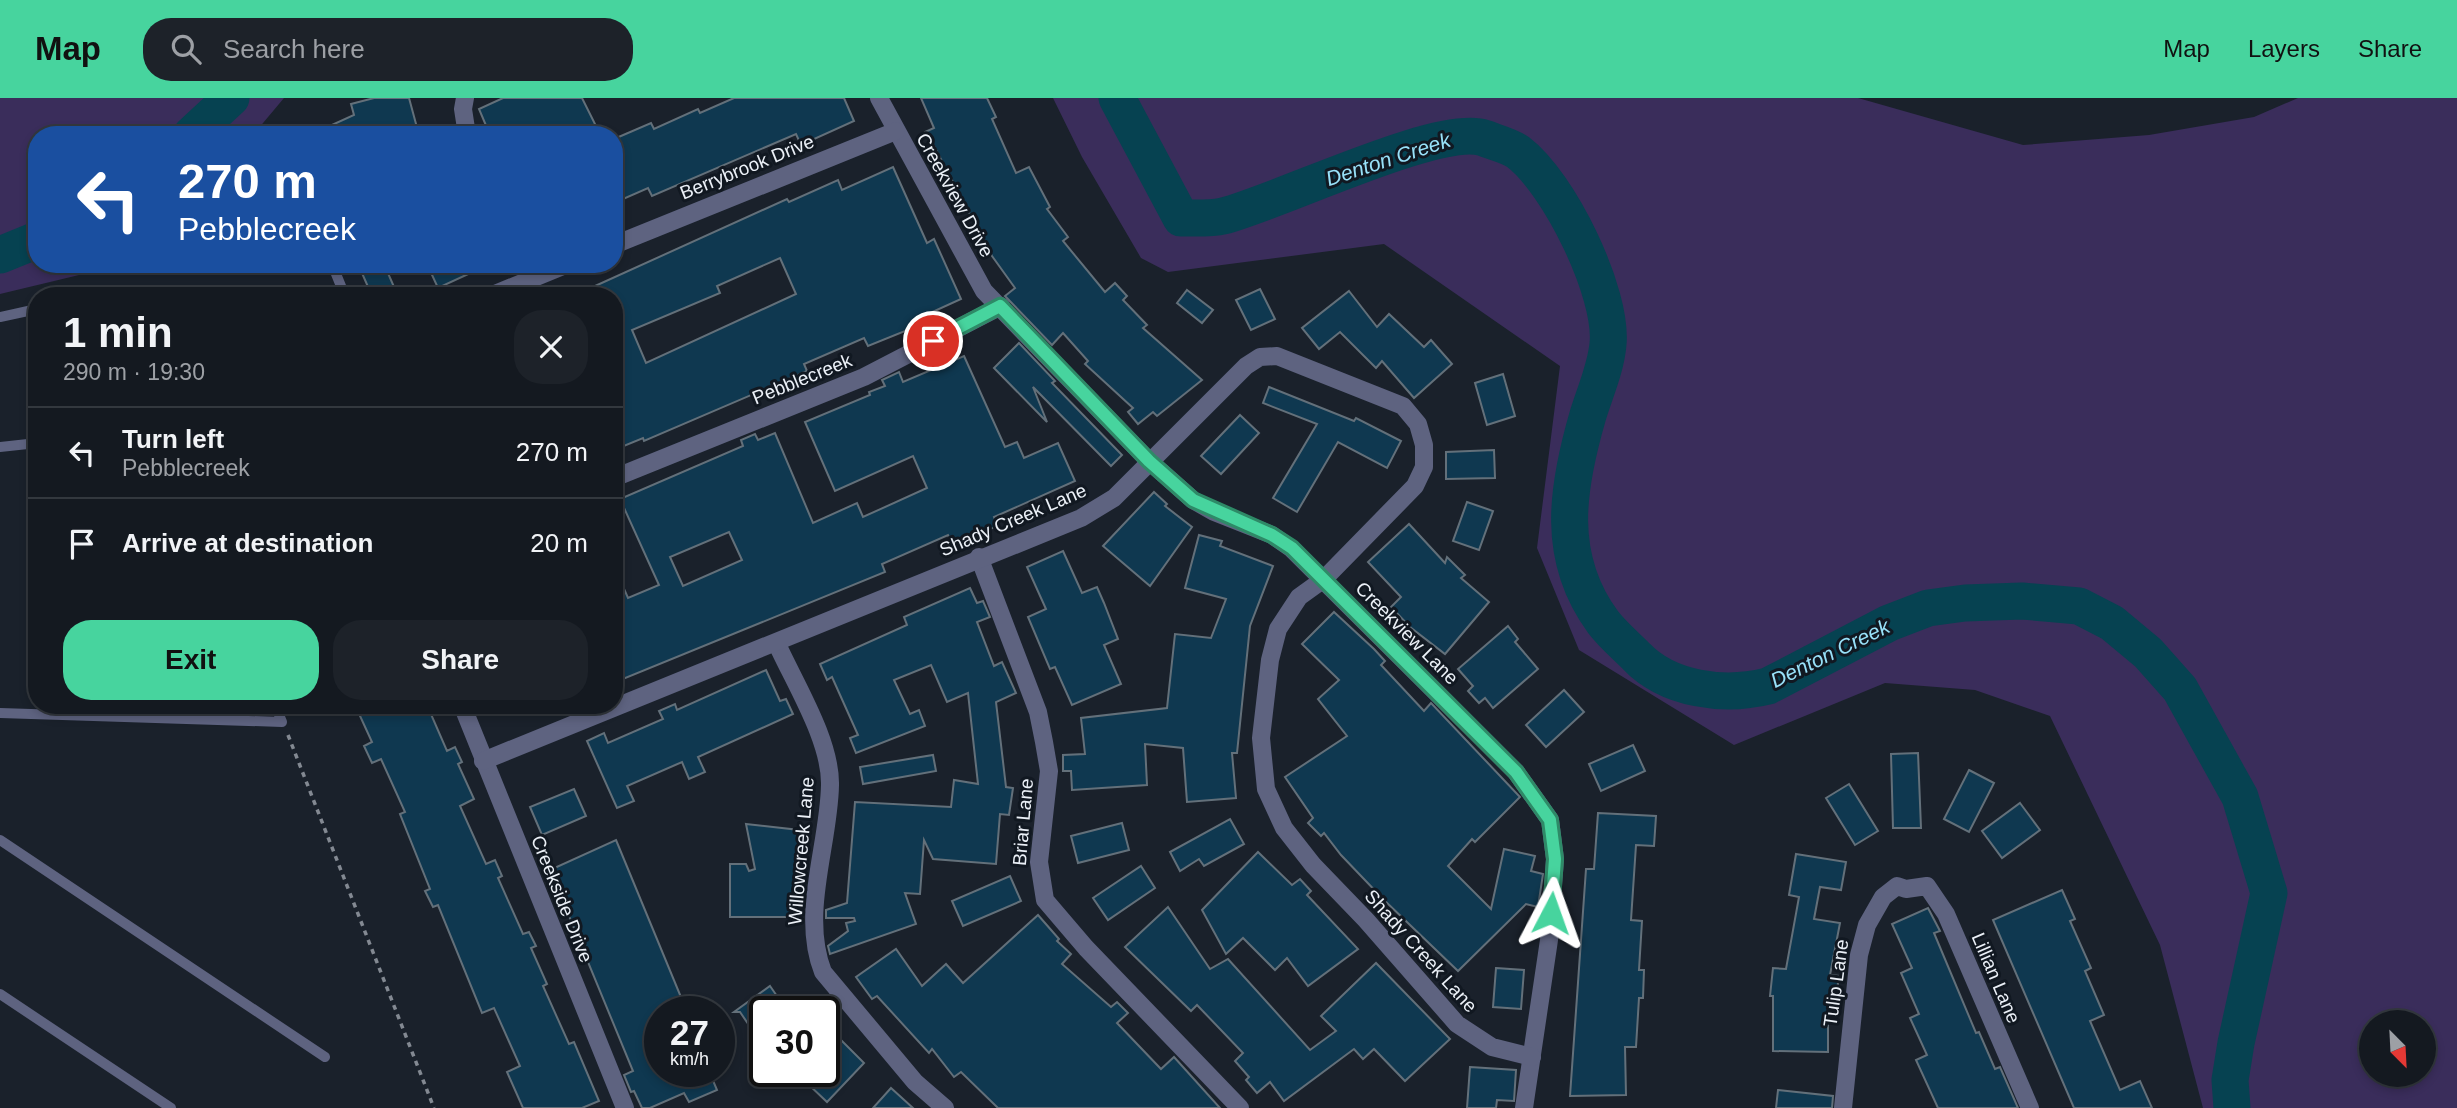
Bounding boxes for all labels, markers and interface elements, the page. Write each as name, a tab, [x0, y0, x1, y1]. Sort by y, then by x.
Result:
search box	[143, 18, 633, 81]
text: Map	[35, 30, 101, 67]
icon: search	[167, 30, 205, 68]
text: Search here	[223, 34, 365, 64]
text: Map	[2163, 35, 2210, 62]
text: Layers	[2248, 35, 2320, 62]
text: Share	[2358, 35, 2422, 62]
water label: Denton Creek	[1323, 128, 1455, 190]
street label: Creekview Drive	[912, 129, 998, 261]
street label: Berrybrook Drive	[677, 131, 817, 203]
icon: left	[63, 154, 154, 245]
text: 270 m	[178, 154, 317, 208]
text: Pebblecreek	[178, 211, 356, 247]
text: 1 min	[63, 309, 173, 356]
button: close	[514, 310, 588, 384]
pin	[903, 311, 963, 371]
icon: arrive	[914, 322, 952, 360]
street label: Pebblecreek	[749, 349, 855, 409]
text: 290 m · 19:30	[63, 359, 205, 385]
text: Turn left	[122, 424, 224, 454]
icon: left	[63, 434, 101, 472]
text: 270 m	[516, 437, 588, 467]
text: Pebblecreek	[122, 455, 250, 481]
street label: Shady Creek Lane	[936, 480, 1090, 560]
icon: arrive	[63, 525, 101, 563]
text: Arrive at destination	[122, 528, 373, 558]
text: 20 m	[530, 528, 588, 558]
street label: Creekview Lane	[1351, 577, 1463, 689]
water label: Denton Creek	[1767, 614, 1895, 692]
button: Exit	[63, 620, 319, 700]
button: Share	[333, 620, 588, 700]
street label: Willowcreek Lane	[784, 776, 818, 926]
street label: Briar Lane	[1009, 777, 1037, 867]
street label: Creekside Drive	[527, 832, 597, 966]
position arrow	[1514, 876, 1588, 950]
street label: Shady Creek Lane	[1361, 885, 1481, 1017]
street label: Lillian Lane	[1968, 930, 2024, 1026]
street label: Tulip Lane	[1819, 938, 1853, 1028]
speed limit sign: 30	[749, 996, 840, 1087]
north arrow	[2359, 1010, 2436, 1087]
map controls	[2359, 1010, 2436, 1087]
text: 27	[670, 1013, 709, 1052]
text: km/h	[670, 1049, 709, 1069]

